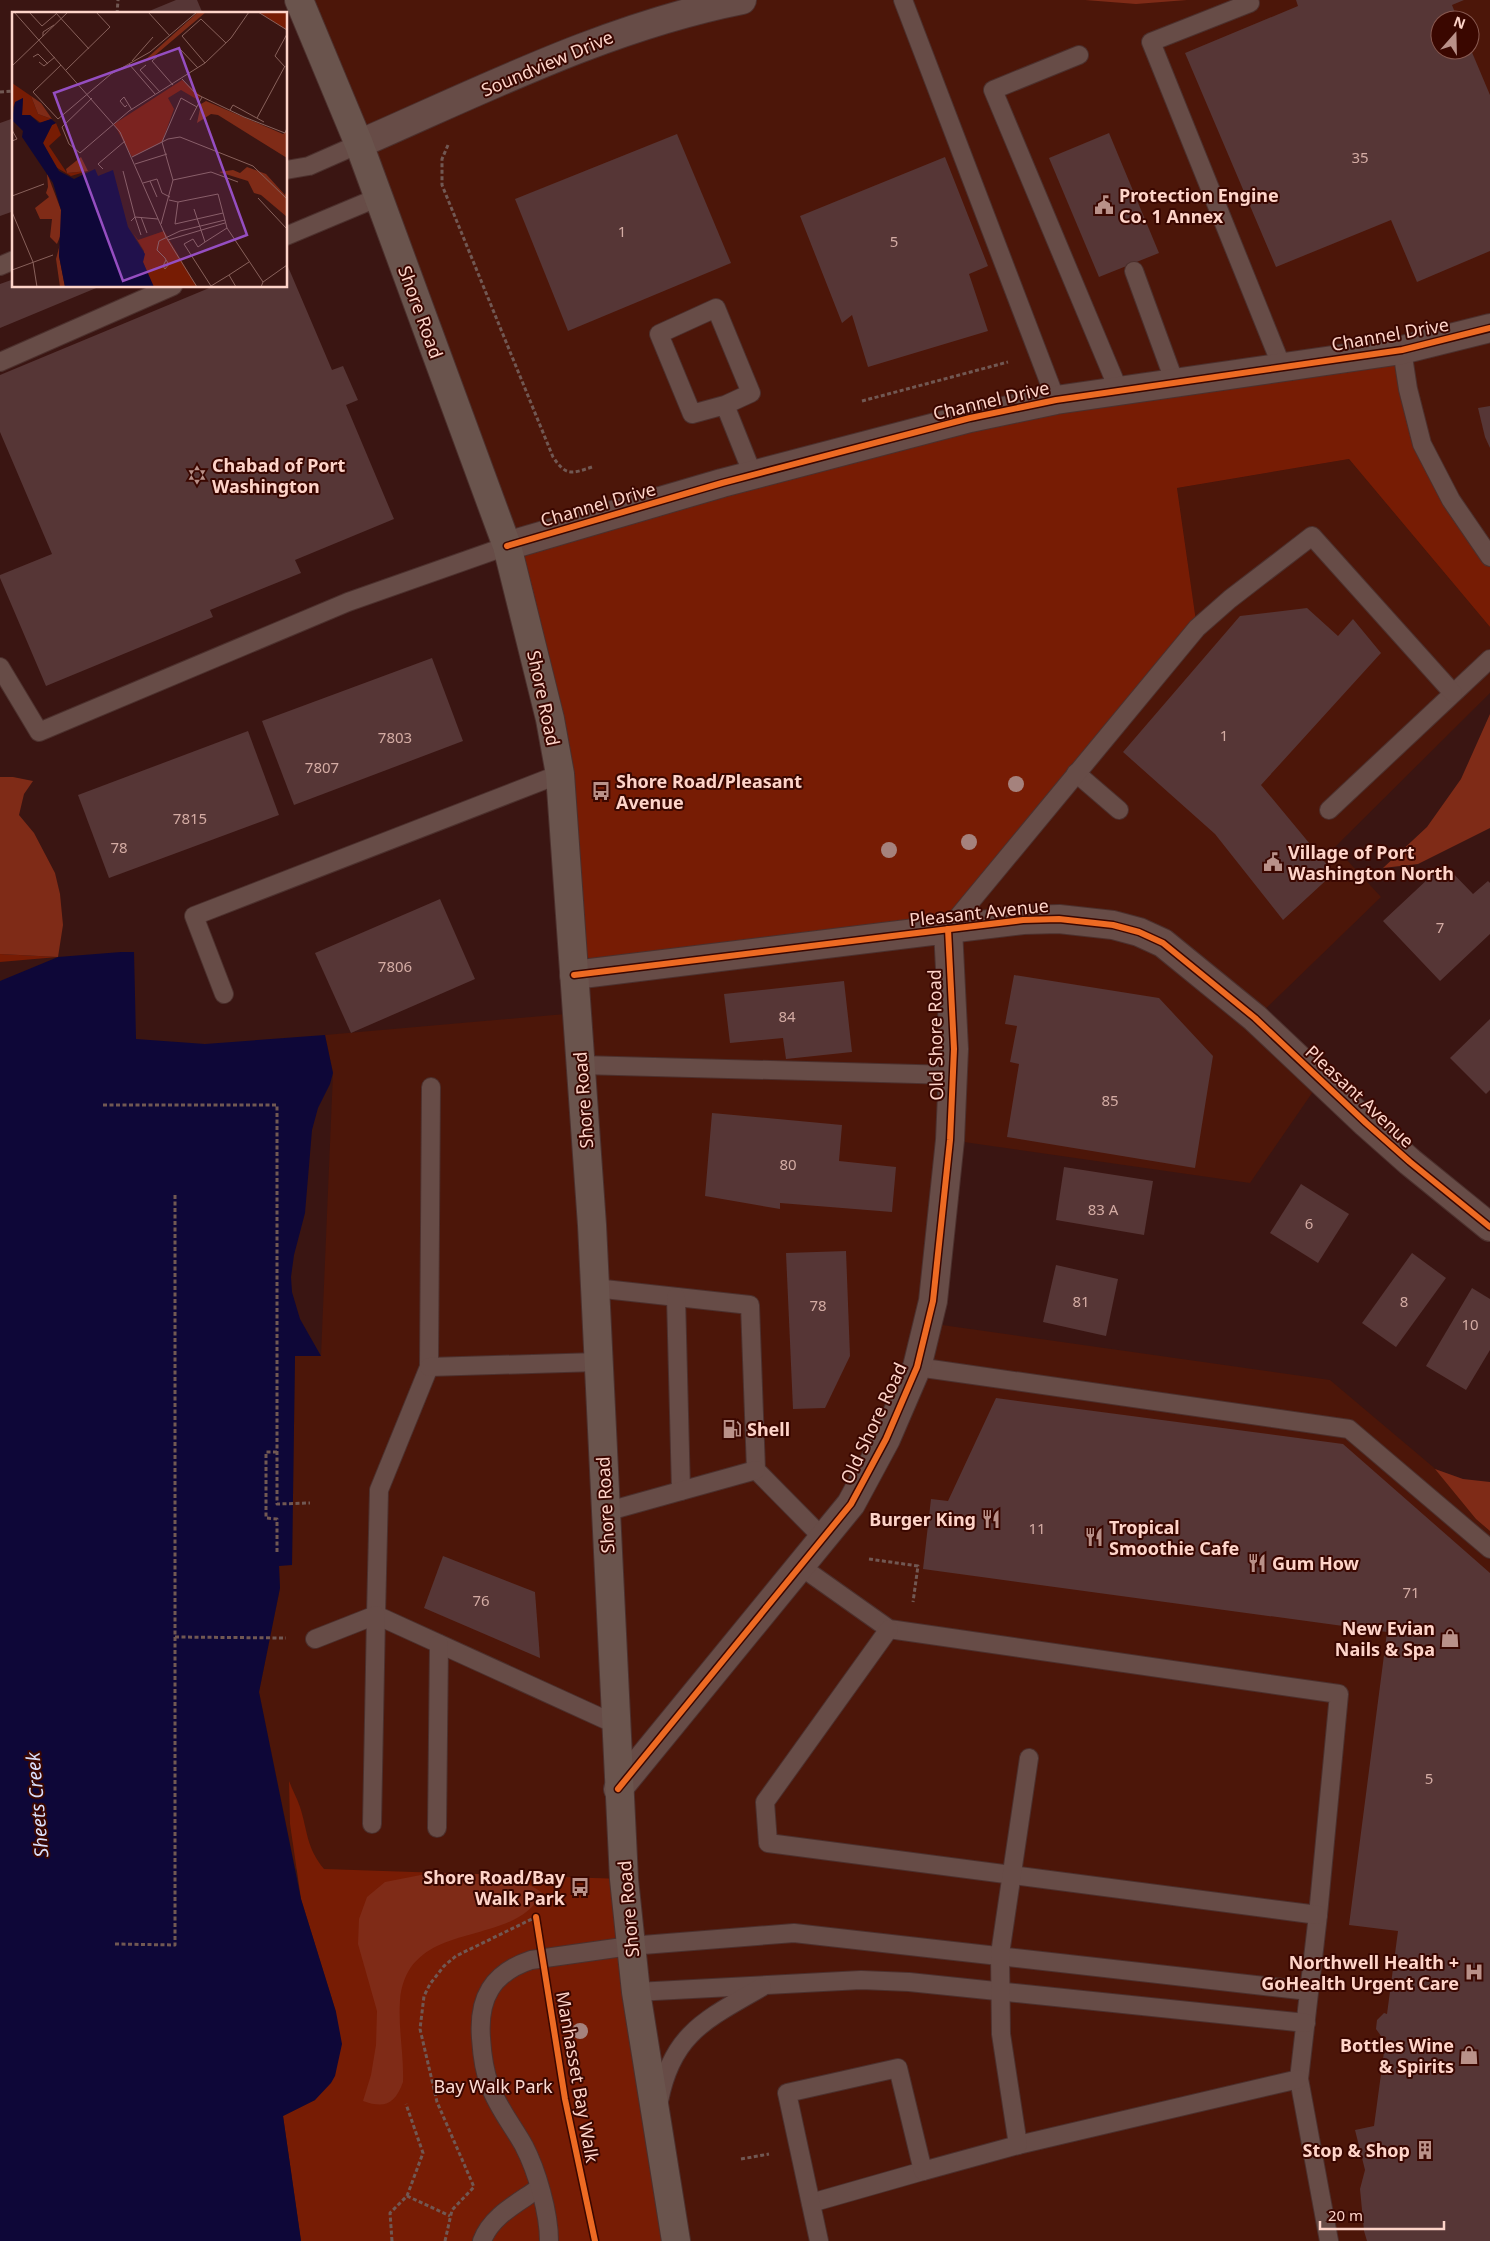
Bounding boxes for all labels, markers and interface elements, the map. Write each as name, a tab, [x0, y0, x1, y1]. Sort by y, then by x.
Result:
north arrow	[1430, 10, 1480, 60]
text: N	[1451, 11, 1468, 33]
inset map	[12, 12, 288, 288]
street label: Soundview Drive	[477, 24, 617, 102]
house number: 35	[1351, 147, 1369, 167]
place label: Protection Engine Co. 1 Annex	[1119, 183, 1279, 228]
public building icon: Protection Engine Co. 1 Annex	[1093, 194, 1115, 216]
house number: 1	[618, 221, 626, 241]
house number: 5	[890, 231, 898, 251]
street label: Shore Road	[393, 262, 449, 362]
street label: Channel Drive	[1329, 312, 1451, 356]
street label: Channel Drive	[930, 375, 1052, 425]
place label: Chabad of Port Washington	[212, 453, 346, 498]
synagogue icon: Chabad of Port Washington	[186, 464, 208, 486]
street label: Channel Drive	[538, 476, 658, 532]
street label: Shore Road	[522, 648, 566, 748]
house number: 1	[1220, 725, 1228, 745]
house number: 7803	[378, 727, 412, 747]
house number: 7807	[305, 757, 339, 777]
place label: Shore Road/Pleasant Avenue	[616, 769, 802, 814]
bus stop icon: Shore Road/Pleasant Avenue	[590, 780, 612, 802]
house number: 7815	[173, 808, 207, 828]
house number: 78	[110, 837, 128, 857]
place label: Village of Port Washington North	[1288, 840, 1454, 885]
public building icon: Village of Port Washington North	[1262, 851, 1284, 873]
street label: Pleasant Avenue	[908, 893, 1050, 931]
house number: 7	[1436, 917, 1444, 937]
house number: 7806	[378, 956, 412, 976]
street label: Old Shore Road	[922, 969, 948, 1101]
house number: 84	[778, 1006, 796, 1026]
street label: Pleasant Avenue	[1301, 1039, 1419, 1153]
street label: Shore Road	[568, 1051, 598, 1149]
house number: 85	[1101, 1090, 1119, 1110]
house number: 80	[779, 1154, 797, 1174]
house number: 83 A	[1088, 1199, 1119, 1219]
house number: 6	[1305, 1213, 1313, 1233]
house number: 81	[1072, 1291, 1090, 1311]
house number: 8	[1400, 1291, 1408, 1311]
house number: 78	[809, 1295, 827, 1315]
house number: 10	[1461, 1314, 1479, 1334]
street label: Old Shore Road	[834, 1358, 912, 1488]
place label: Shell	[747, 1417, 790, 1441]
fuel station icon: Shell	[721, 1418, 743, 1440]
street label: Shore Road	[590, 1456, 620, 1554]
place label: Burger King	[869, 1507, 976, 1531]
restaurant icon: Burger King	[980, 1508, 1002, 1530]
place label: Tropical Smoothie Cafe	[1109, 1515, 1239, 1560]
house number: 11	[1028, 1518, 1046, 1538]
restaurant icon: Tropical Smoothie Cafe	[1083, 1526, 1105, 1548]
place label: Gum How	[1272, 1551, 1360, 1575]
restaurant icon: Gum How	[1246, 1552, 1268, 1574]
house number: 71	[1402, 1582, 1420, 1602]
house number: 76	[472, 1590, 490, 1610]
place label: New Evian Nails & Spa	[1335, 1616, 1435, 1661]
shop icon: New Evian Nails & Spa	[1439, 1627, 1461, 1649]
water label: Sheets Creek	[19, 1751, 55, 1859]
house number: 5	[1425, 1768, 1433, 1788]
street label: Shore Road	[612, 1860, 644, 1958]
place label: Shore Road/Bay Walk Park	[423, 1865, 566, 1910]
bus stop icon: Shore Road/Bay Walk Park	[569, 1876, 591, 1898]
place label: Northwell Health + GoHealth Urgent Care	[1261, 1950, 1459, 1995]
hospital icon: Northwell Health + GoHealth Urgent Care	[1463, 1961, 1485, 1983]
street label: Manhasset Bay Walk	[551, 1989, 605, 2165]
place label: Bottles Wine & Spirits	[1340, 2033, 1454, 2078]
shop icon: Bottles Wine & Spirits	[1458, 2044, 1480, 2066]
park label: Bay Walk Park	[433, 2074, 553, 2098]
place label: Stop & Shop	[1303, 2138, 1410, 2162]
building icon: Stop & Shop	[1414, 2139, 1436, 2161]
scale bar	[1320, 2198, 1444, 2230]
text: 20 m	[1328, 2205, 1363, 2225]

